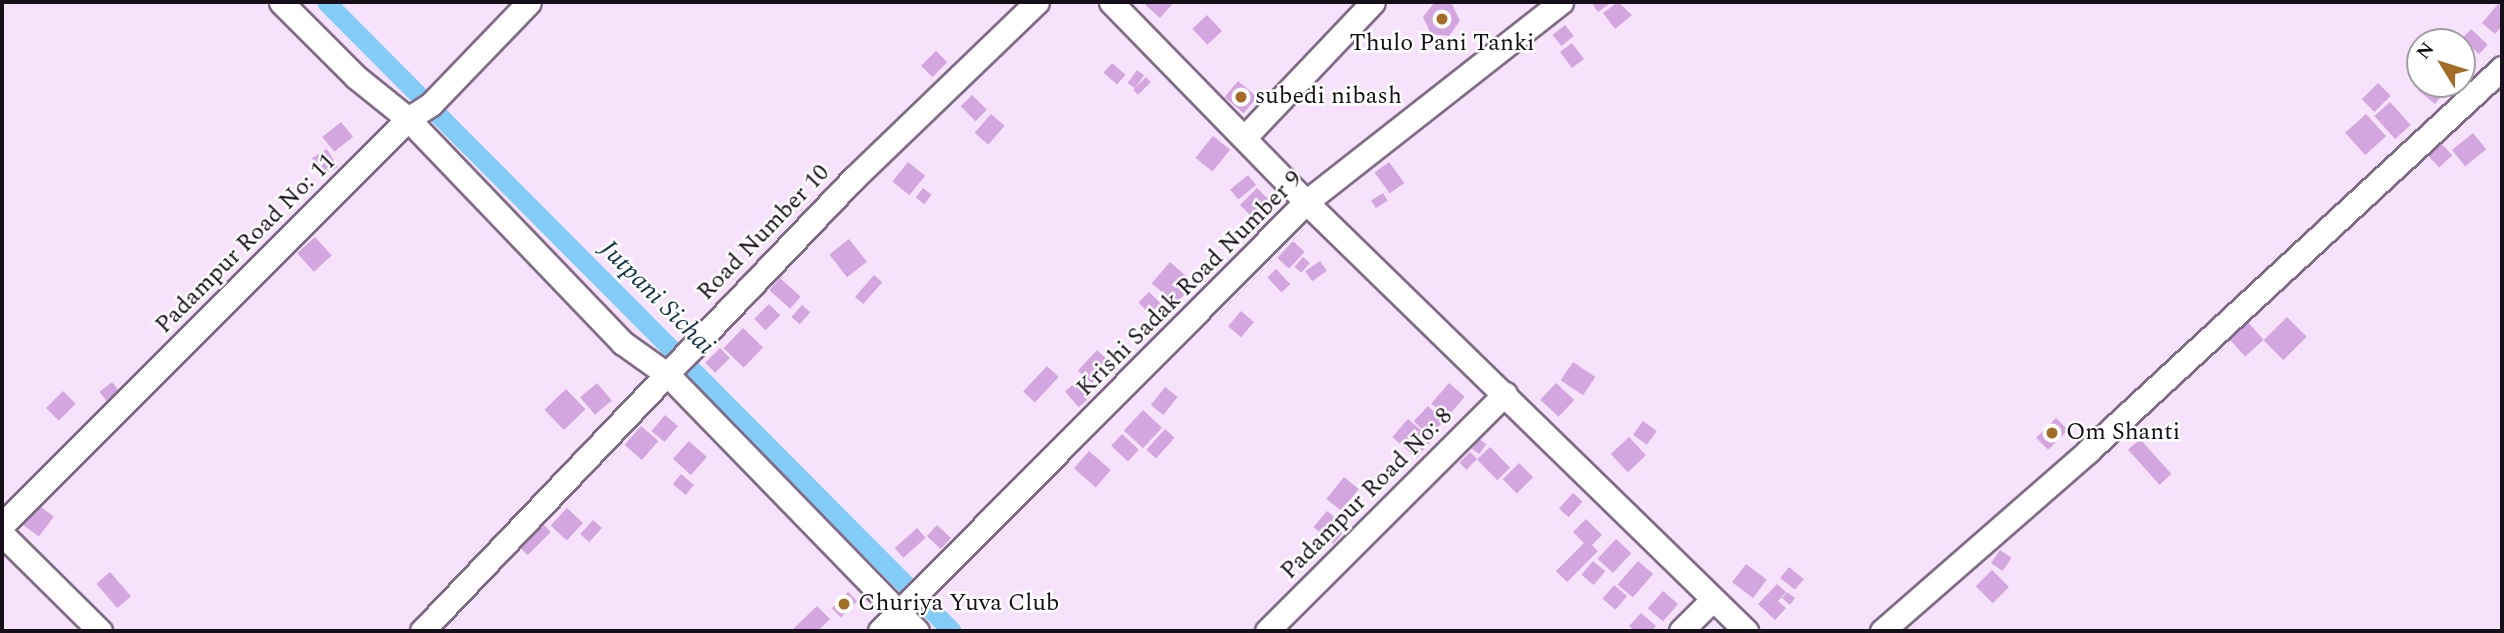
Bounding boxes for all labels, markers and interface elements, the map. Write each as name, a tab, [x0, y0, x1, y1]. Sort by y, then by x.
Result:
marker: Thulo Pani Tanki	[1434, 11, 1450, 27]
north arrow	[2406, 28, 2476, 98]
place label: Thulo Pani Tanki	[1350, 30, 1534, 58]
text: N	[2409, 36, 2442, 66]
place label: subedi nibash	[1255, 83, 1402, 111]
marker: subedi nibash	[1233, 89, 1249, 105]
street label: Padampur Road No: 11	[150, 148, 342, 340]
street label: Road Number 10	[692, 159, 836, 307]
street label: Krishi Sadak Road Number 9	[1071, 165, 1309, 403]
water label: Jutpani Sichai	[593, 234, 721, 362]
street label: Padampur Road No: 8	[1275, 402, 1459, 586]
place label: Om Shanti	[2066, 419, 2180, 447]
marker: Om Shanti	[2044, 425, 2060, 441]
place label: Churiya Yuva Club	[858, 590, 1059, 618]
marker: Churiya Yuva Club	[836, 596, 852, 612]

